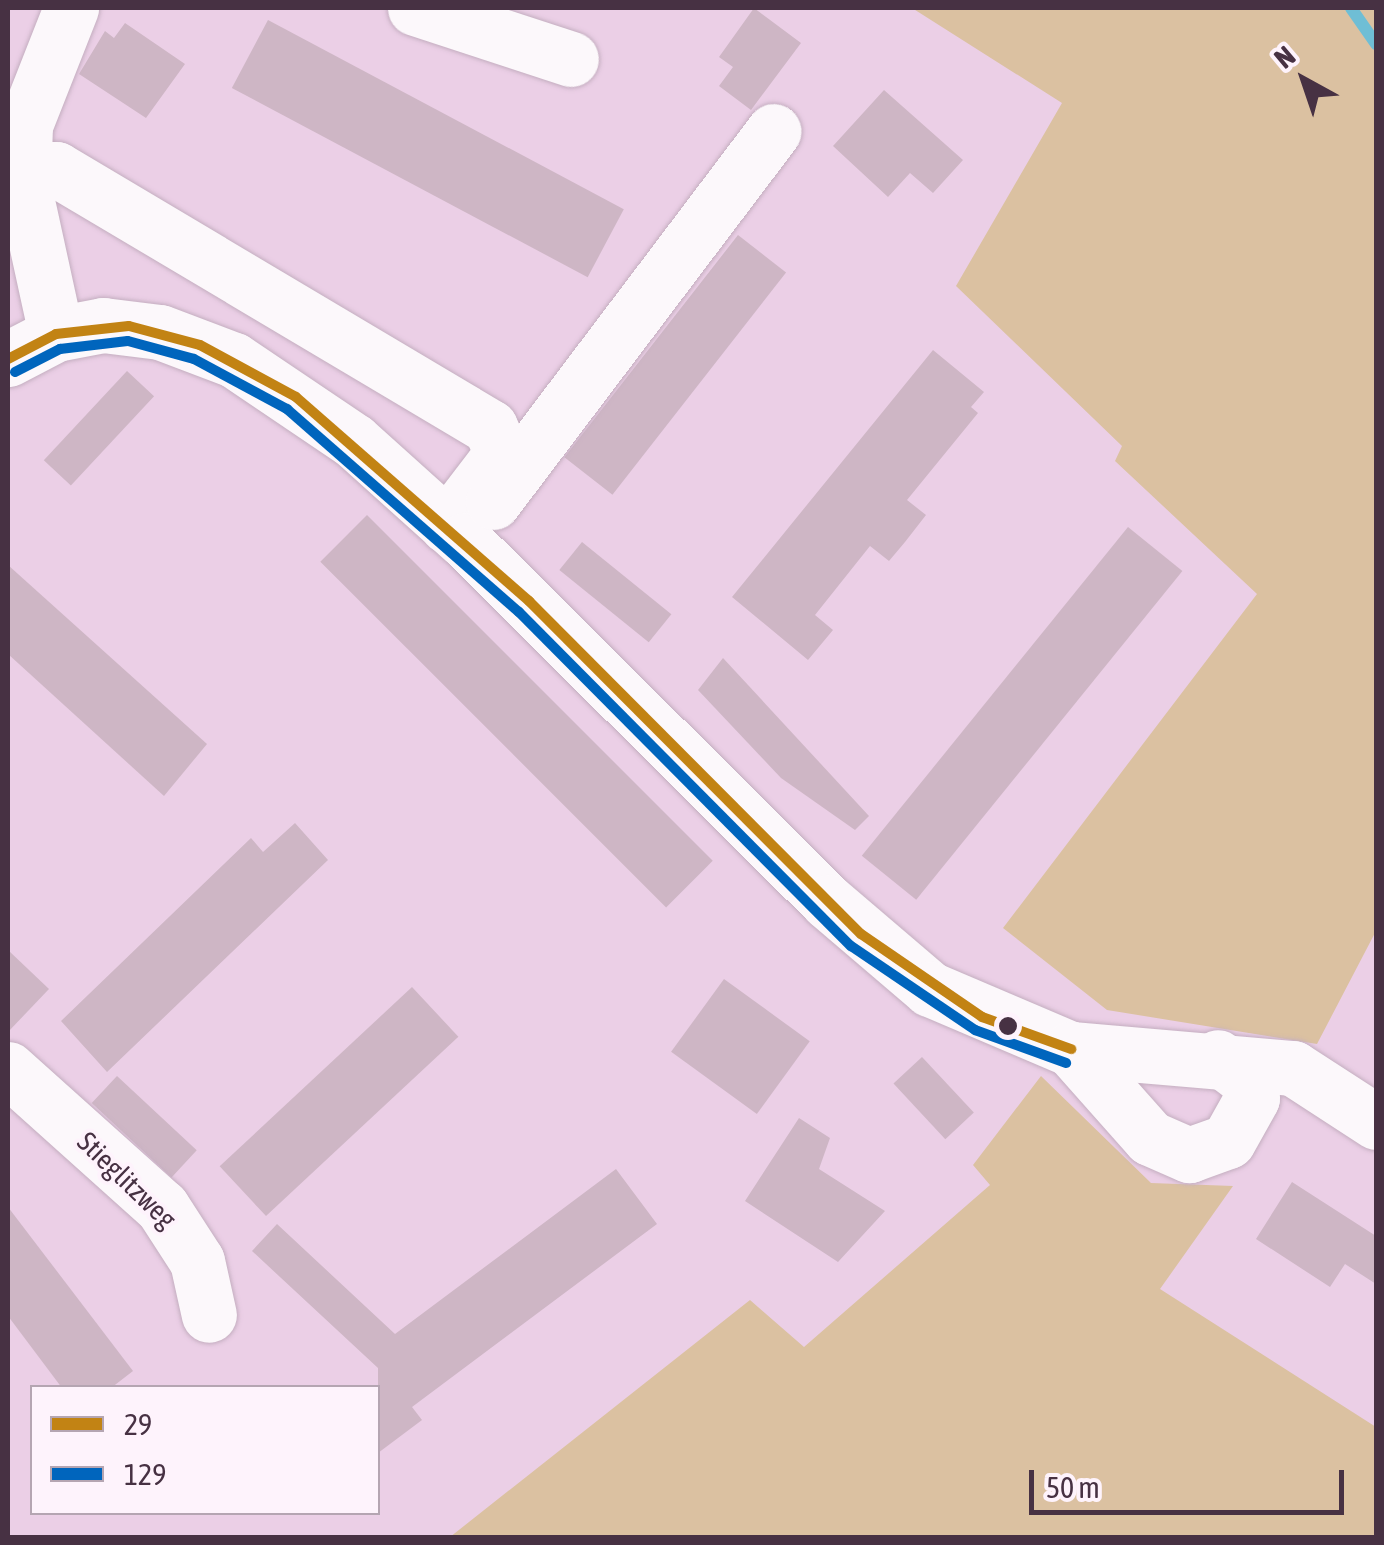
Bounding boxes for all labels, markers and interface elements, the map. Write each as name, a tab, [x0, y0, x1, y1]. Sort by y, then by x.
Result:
north arrow	[1254, 30, 1354, 130]
text: N	[1268, 39, 1301, 75]
unlabelled marker	[998, 1016, 1018, 1036]
street label: Stieglitzweg	[71, 1125, 183, 1235]
legend	[30, 1385, 380, 1515]
text: 29	[124, 1407, 152, 1441]
scale bar	[1034, 1450, 1349, 1512]
text: 129	[124, 1457, 166, 1491]
text: 50 m	[1046, 1470, 1100, 1504]

